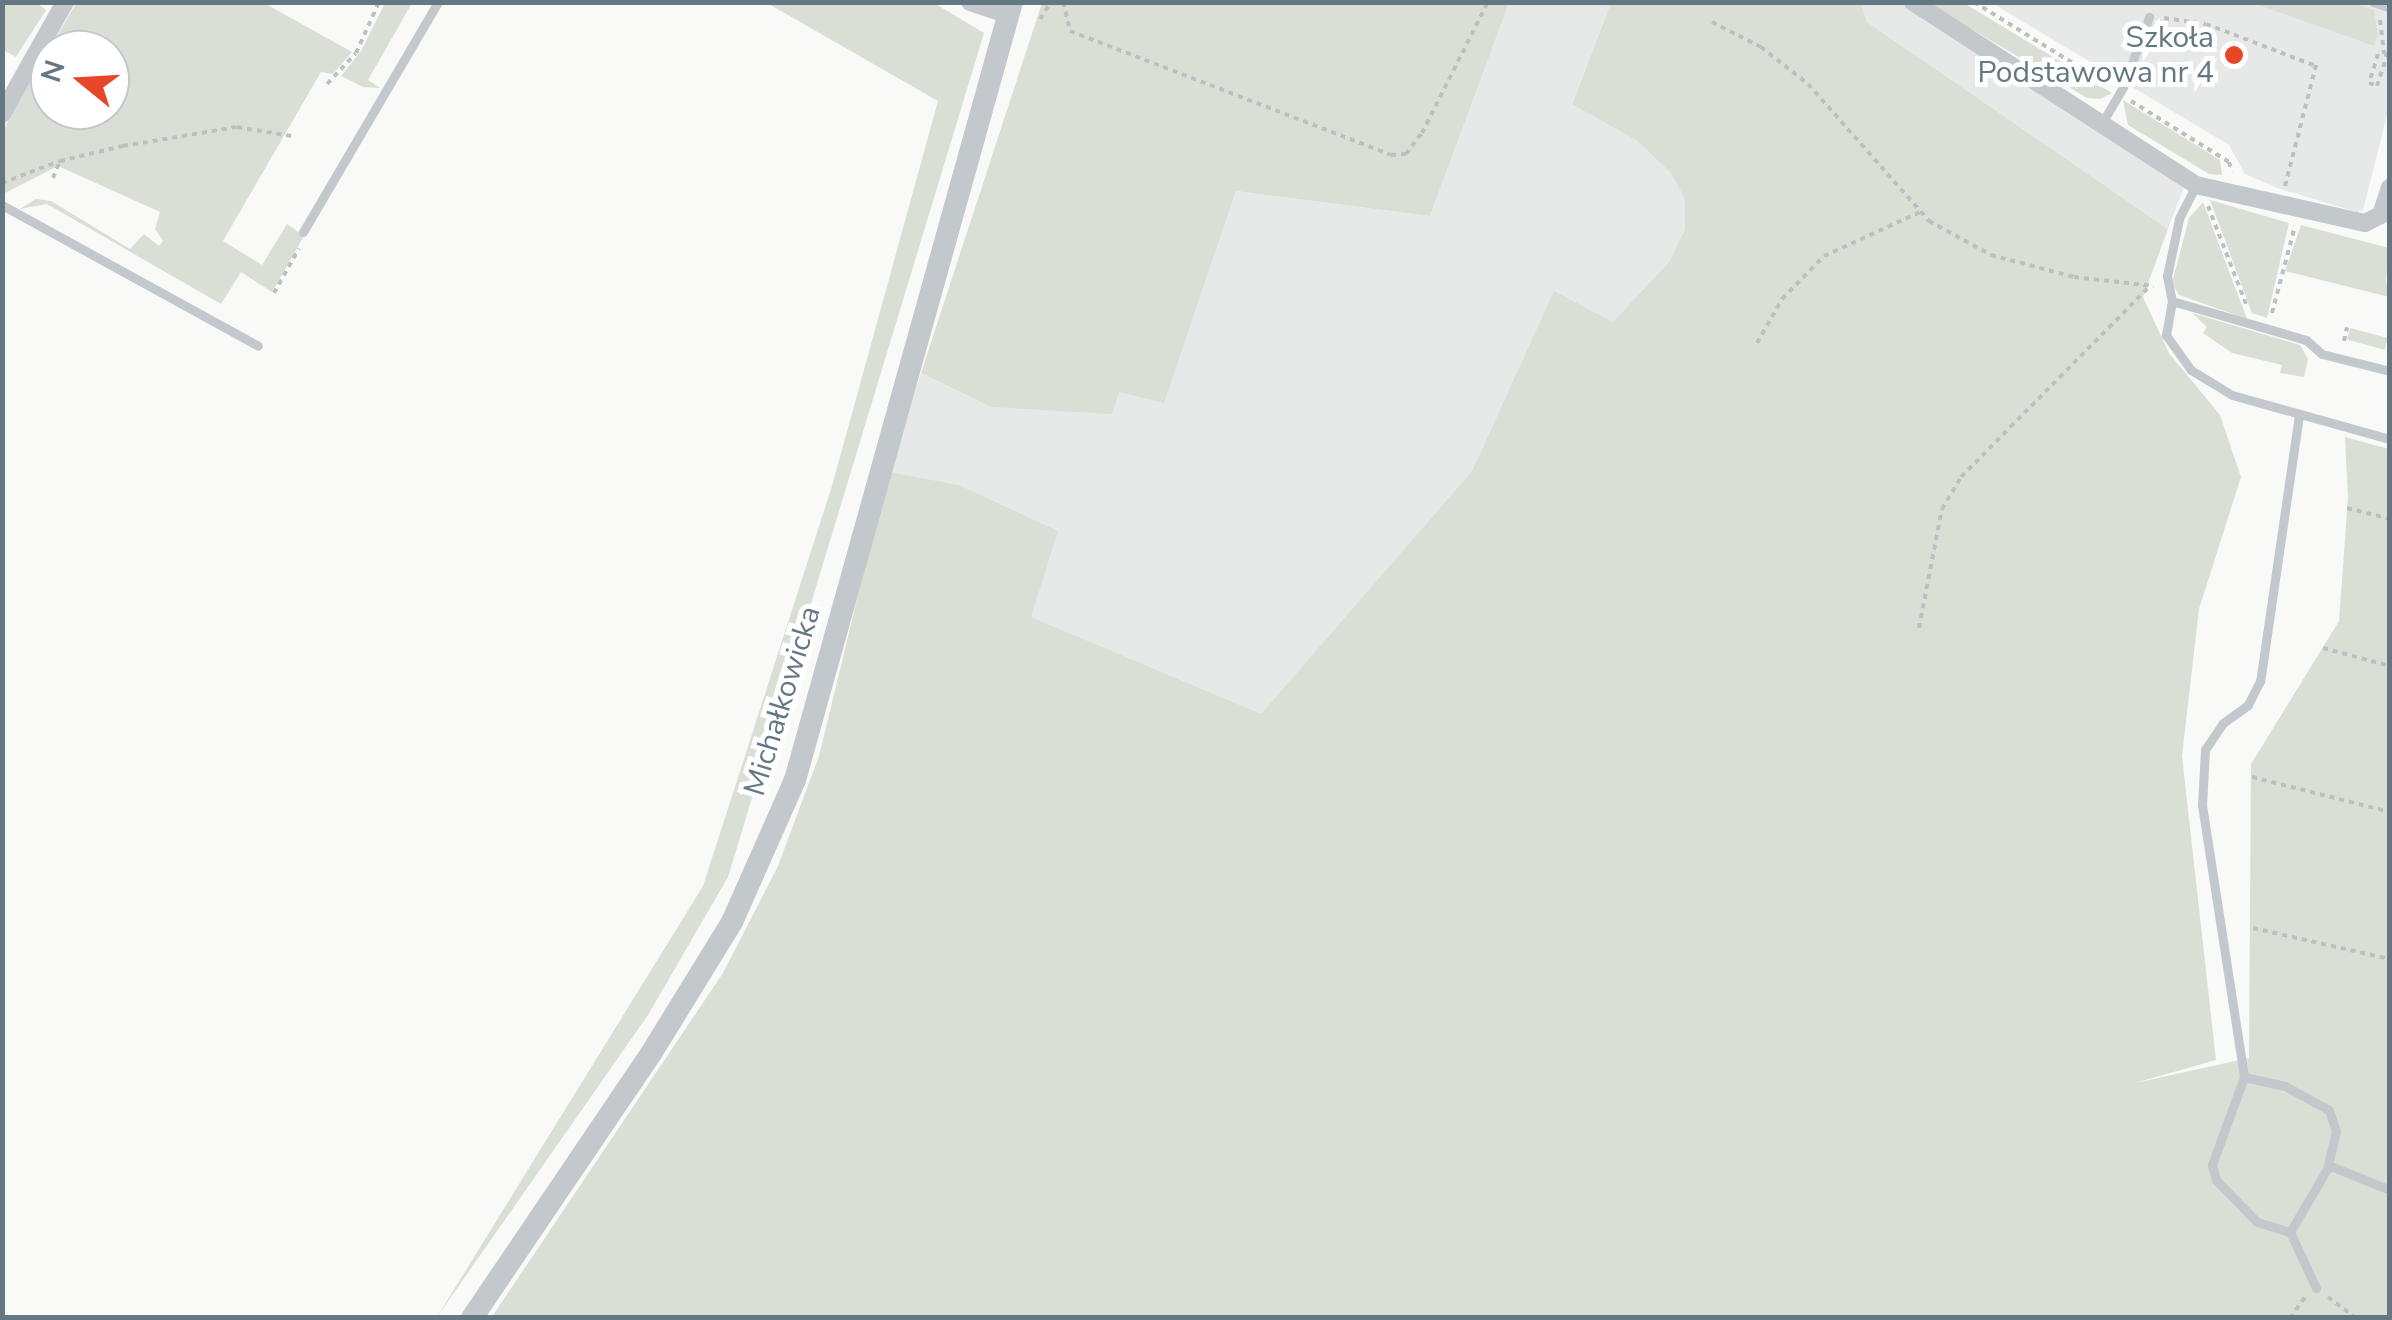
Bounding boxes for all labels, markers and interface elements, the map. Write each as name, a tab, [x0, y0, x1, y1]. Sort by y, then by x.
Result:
place label: Szkoła Podstawowa nr 4	[1977, 20, 2214, 90]
north arrow	[30, 30, 130, 130]
marker: Szkoła Podstawowa nr 4	[2223, 44, 2245, 66]
text: N	[32, 56, 75, 87]
street label: Michałkowicka	[737, 602, 829, 800]

